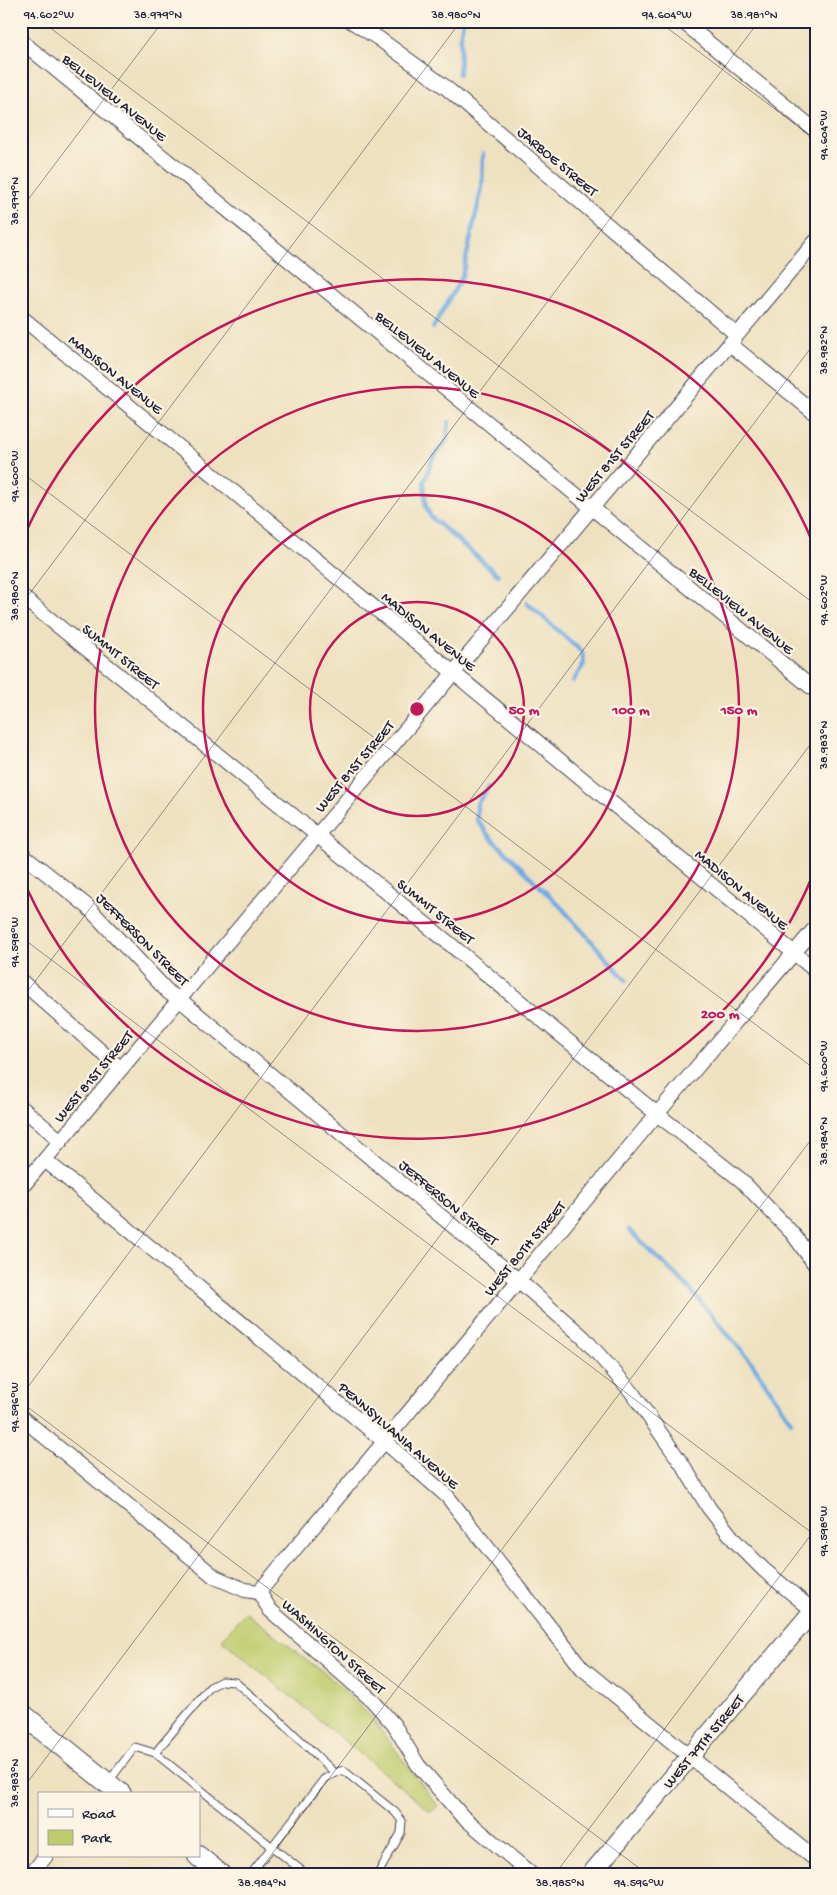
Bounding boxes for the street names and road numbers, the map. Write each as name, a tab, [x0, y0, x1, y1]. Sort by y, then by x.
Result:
street label: BELLEVIEW AVENUE	[57, 50, 170, 147]
street label: JARBOE STREET	[513, 124, 601, 202]
street label: BELLEVIEW AVENUE	[370, 307, 483, 404]
street label: MADISON AVENUE	[64, 332, 166, 420]
street label: WEST 81ST STREET	[572, 407, 660, 507]
street label: BELLEVIEW AVENUE	[684, 563, 797, 660]
street label: MADISON AVENUE	[377, 589, 479, 677]
street label: SUMMIT STREET	[77, 621, 163, 695]
street label: WEST 81ST STREET	[312, 717, 400, 817]
street label: MADISON AVENUE	[690, 846, 792, 935]
street label: SUMMIT STREET	[392, 876, 478, 950]
street label: JEFFERSON STREET	[91, 890, 193, 992]
street label: WEST 81ST STREET	[51, 1027, 139, 1127]
street label: JEFFERSON STREET	[394, 1157, 502, 1251]
street label: WEST 80TH STREET	[481, 1197, 571, 1300]
street label: PENNSYLVANIA AVENUE	[333, 1379, 462, 1494]
street label: WASHINGTON STREET	[277, 1596, 389, 1700]
street label: WEST 79TH STREET	[660, 1691, 750, 1793]

